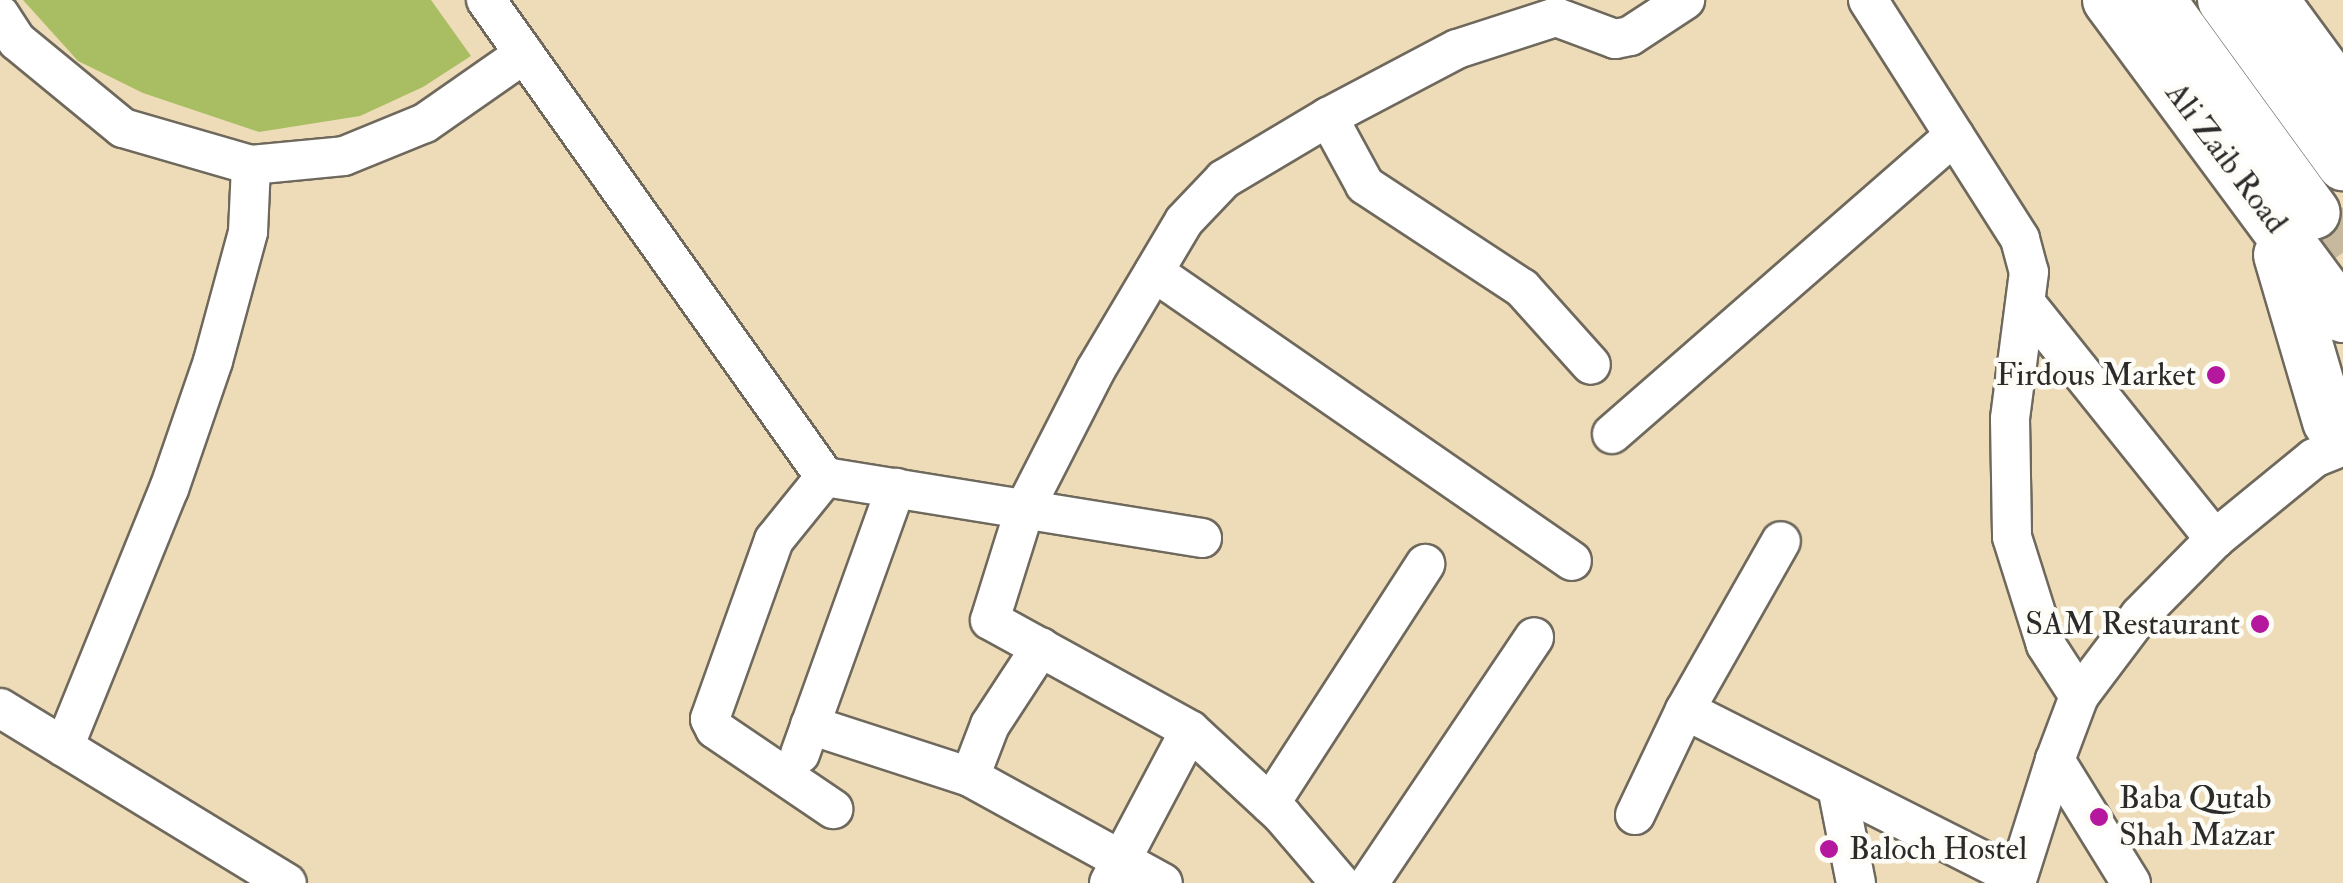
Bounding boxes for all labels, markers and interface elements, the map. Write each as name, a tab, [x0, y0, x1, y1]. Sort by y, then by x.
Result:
street label: Ali Zaib Road	[2157, 75, 2295, 241]
place label: Firdous Market	[1996, 356, 2196, 394]
marker: Firdous Market	[2205, 364, 2227, 386]
place label: SAM Restaurant	[2025, 605, 2240, 643]
marker: SAM Restaurant	[2249, 613, 2271, 635]
place label: Baba Qutab Shah Mazar	[2119, 780, 2275, 855]
marker: Baba Qutab Shah Mazar	[2088, 806, 2110, 828]
place label: Baloch Hostel	[1849, 830, 2027, 868]
marker: Baloch Hostel	[1818, 838, 1840, 860]

